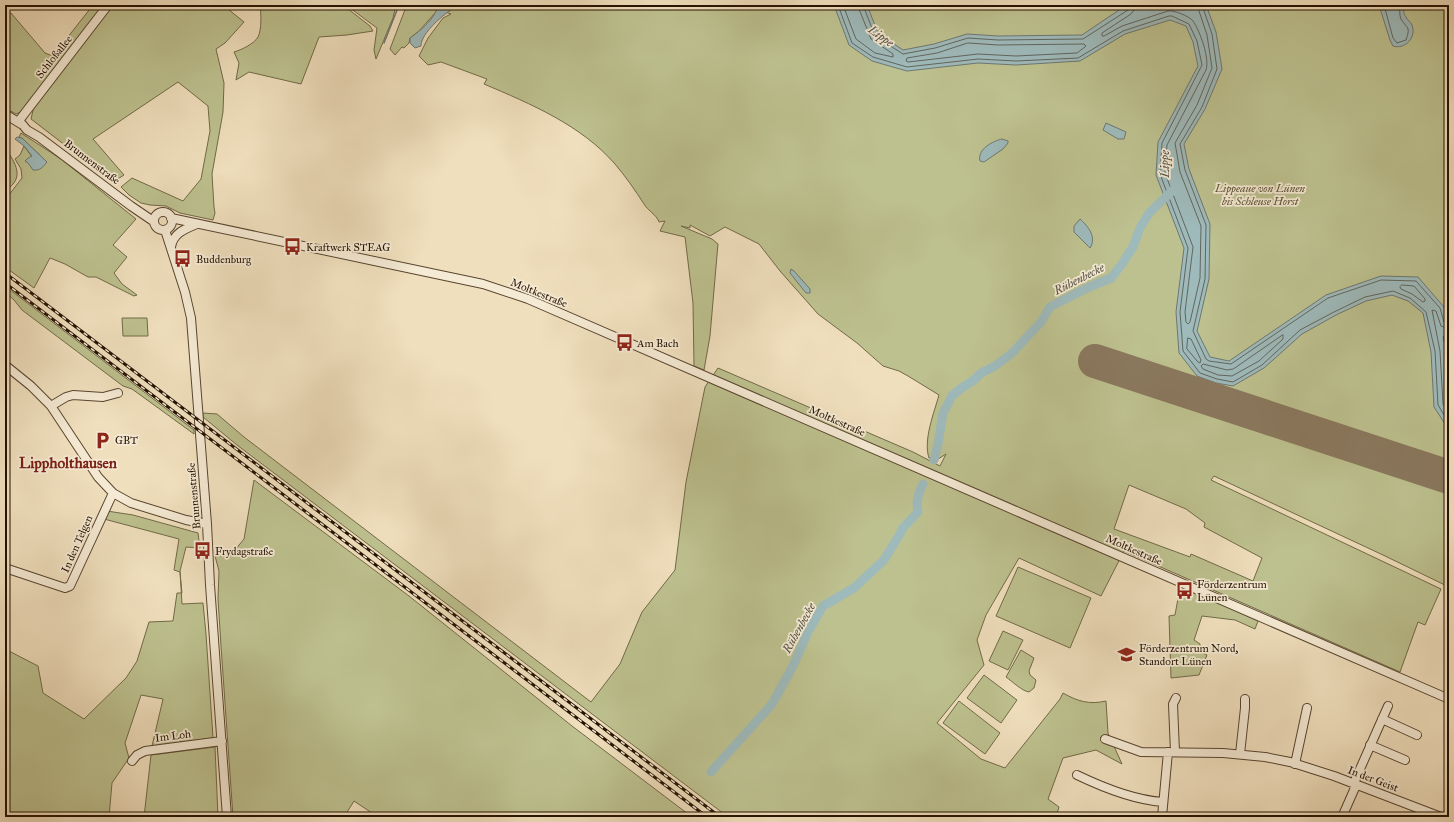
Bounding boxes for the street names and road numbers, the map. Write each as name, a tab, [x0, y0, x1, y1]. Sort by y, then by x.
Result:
street label: Schloßallee	[33, 33, 75, 81]
street label: Brunnenstraße	[61, 137, 123, 188]
street label: Moltkestraße	[509, 276, 570, 310]
street label: Moltkestraße	[807, 403, 868, 439]
street label: Brunnenstraße	[185, 462, 203, 530]
street label: In den Telgen	[59, 513, 95, 575]
street label: Moltkestraße	[1104, 532, 1165, 568]
street label: Im Loh	[154, 727, 192, 745]
street label: In der Geist	[1346, 763, 1400, 795]

